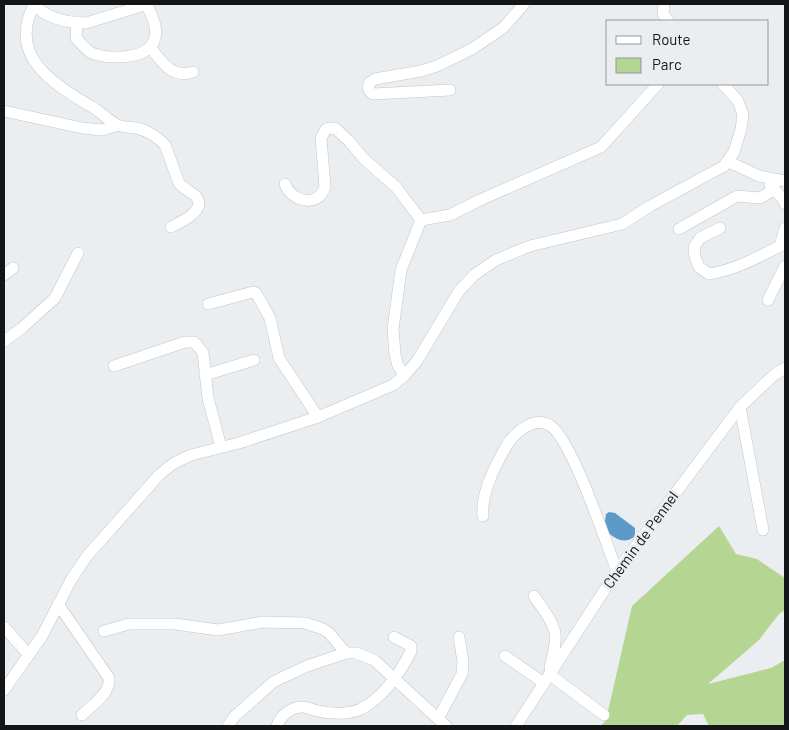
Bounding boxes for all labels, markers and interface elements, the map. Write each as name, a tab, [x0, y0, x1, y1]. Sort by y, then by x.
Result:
legend	[606, 20, 769, 85]
text: Route	[652, 30, 691, 48]
text: Parc	[652, 55, 682, 73]
street label: Chemin de Pennel	[599, 487, 681, 592]

